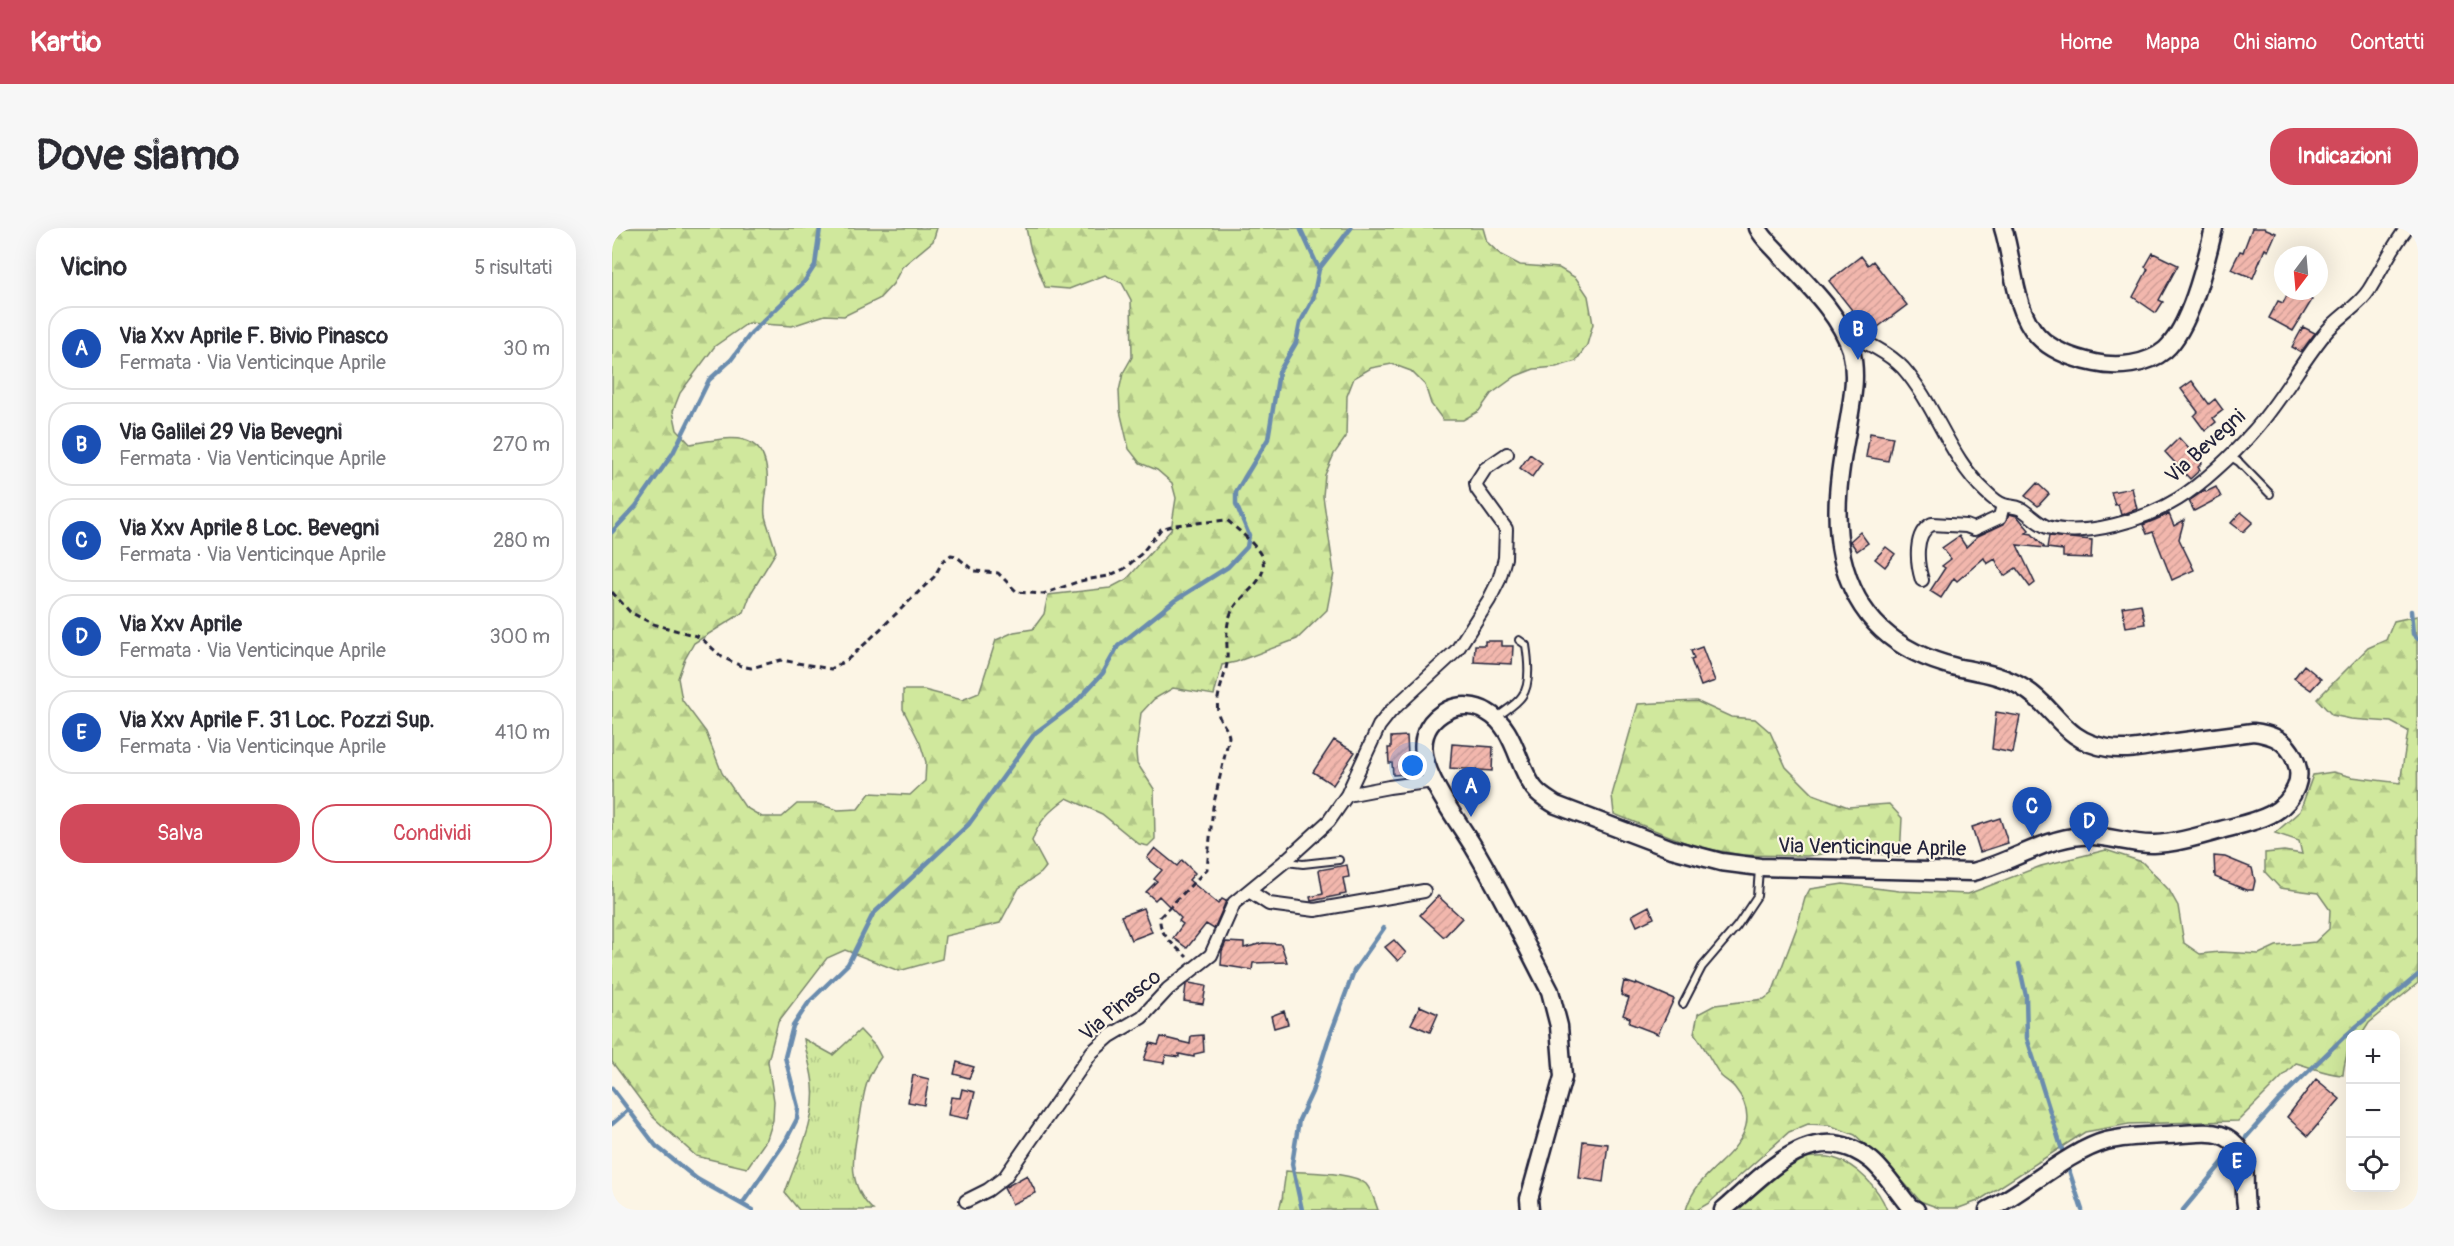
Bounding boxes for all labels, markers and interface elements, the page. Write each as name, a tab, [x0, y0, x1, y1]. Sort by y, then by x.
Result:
text: Kartio	[30, 25, 101, 60]
text: Home	[2059, 29, 2112, 56]
text: Mappa	[2145, 29, 2200, 56]
text: Chi siamo	[2233, 29, 2317, 56]
text: Contatti	[2350, 29, 2424, 56]
button: Indicazioni	[2270, 128, 2418, 185]
text: Dove siamo	[36, 130, 239, 182]
north arrow	[2274, 246, 2328, 300]
text: Vicino	[60, 251, 127, 283]
text: 5 risultati	[474, 255, 552, 280]
pin: B	[1838, 310, 1878, 360]
text: Via Xxv Aprile F. Bivio Pinasco	[119, 322, 388, 350]
text: A	[75, 336, 88, 361]
text: 30 m	[503, 336, 550, 361]
text: Fermata · Via Venticinque Aprile	[119, 350, 386, 375]
street label: Via Bevegni	[2160, 403, 2251, 489]
text: Via Galilei 29 Via Bevegni	[119, 418, 342, 446]
text: B	[76, 432, 87, 457]
text: 270 m	[492, 432, 550, 457]
text: Fermata · Via Venticinque Aprile	[119, 446, 386, 471]
text: Via Xxv Aprile 8 Loc. Bevegni	[119, 514, 379, 542]
text: C	[75, 528, 88, 553]
text: 280 m	[493, 528, 550, 553]
text: Fermata · Via Venticinque Aprile	[119, 542, 386, 567]
text: Via Xxv Aprile	[119, 610, 242, 638]
text: D	[75, 624, 88, 649]
text: 300 m	[489, 624, 550, 649]
text: Fermata · Via Venticinque Aprile	[119, 638, 386, 663]
text: Via Xxv Aprile F. 31 Loc. Pozzi Sup.	[119, 706, 435, 734]
text: E	[76, 720, 87, 745]
text: 410 m	[495, 720, 550, 745]
text: Fermata · Via Venticinque Aprile	[119, 734, 386, 759]
your location	[1398, 751, 1427, 780]
pin: A	[1452, 768, 1490, 817]
pin: C	[2012, 788, 2052, 837]
pin: D	[2070, 802, 2108, 852]
button: Salva	[60, 804, 300, 863]
button: Condividi	[312, 804, 552, 863]
street label: Via Venticinque Aprile	[1777, 832, 1967, 863]
street label: Via Pinasco	[1074, 963, 1167, 1047]
map controls	[2346, 1030, 2400, 1192]
button: +	[2346, 1030, 2400, 1084]
button: −	[2346, 1084, 2400, 1138]
button: locate	[2346, 1138, 2400, 1192]
pin: E	[2218, 1142, 2256, 1192]

